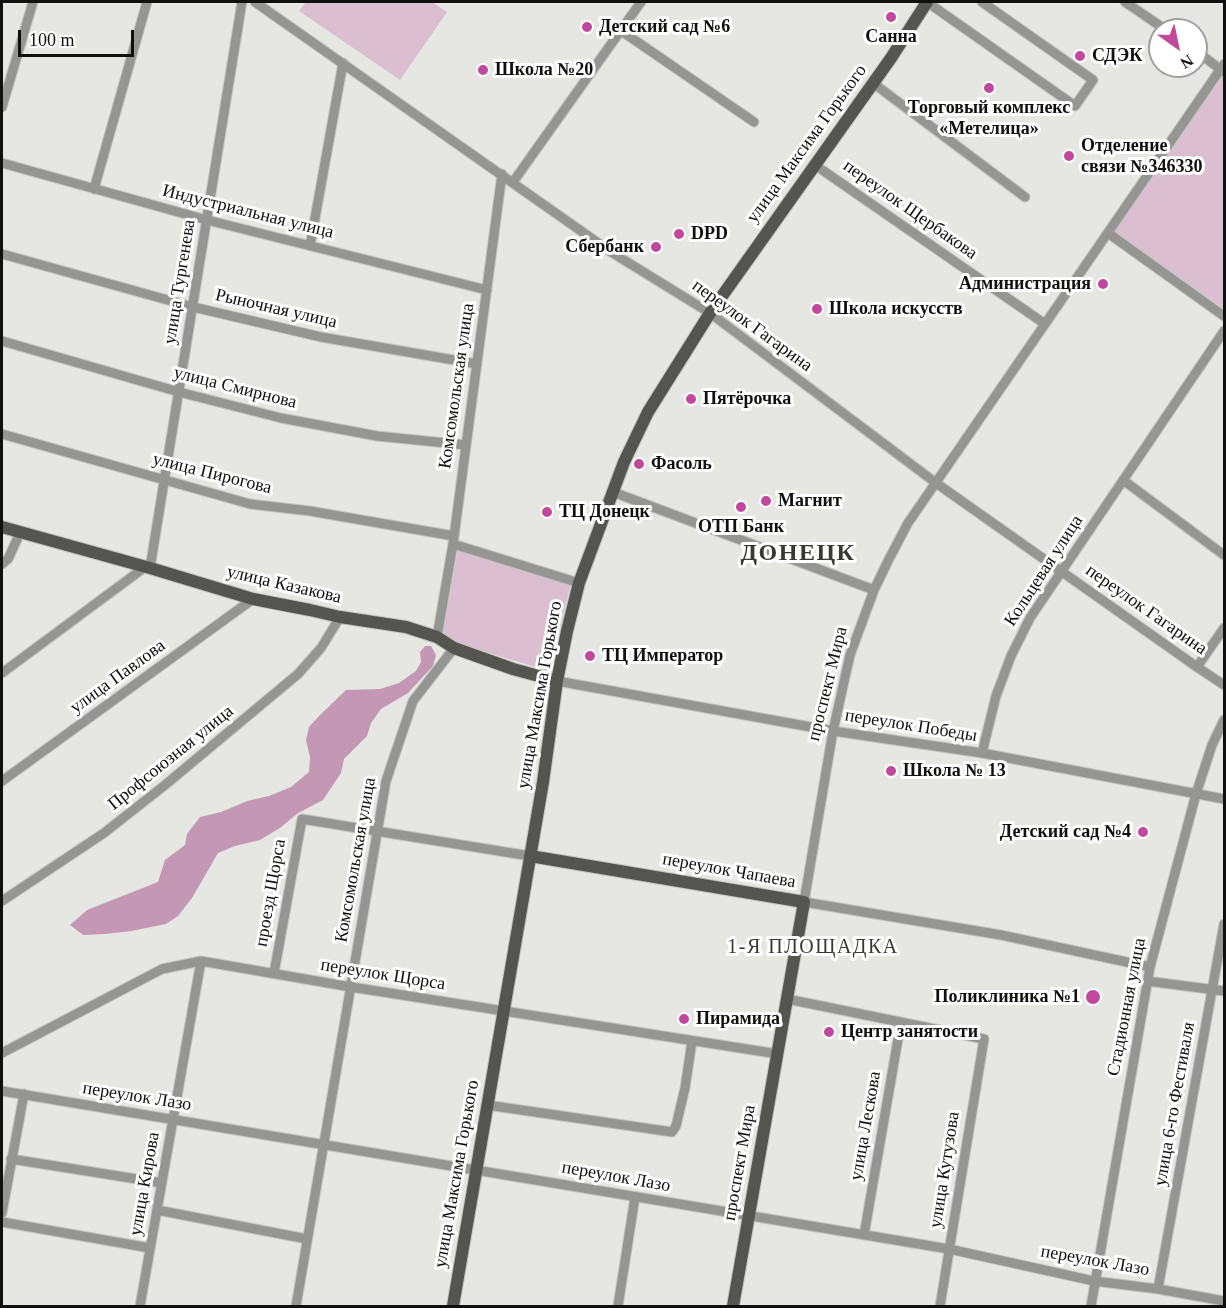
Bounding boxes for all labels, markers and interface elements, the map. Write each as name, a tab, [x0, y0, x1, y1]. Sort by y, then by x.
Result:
marker: Санна	[884, 10, 898, 24]
place label: Детский сад №6	[599, 16, 730, 38]
scale bar	[21, 18, 136, 56]
north arrow	[1148, 18, 1208, 78]
marker: Детский сад №6	[580, 20, 594, 34]
place label: Санна	[865, 26, 917, 48]
text: 100 m	[29, 30, 75, 50]
place label: СДЭК	[1092, 45, 1142, 67]
marker: СДЭК	[1073, 49, 1087, 63]
text: N	[1178, 52, 1196, 72]
place label: Школа №20	[495, 59, 593, 81]
street label: улица Максима Горького	[742, 61, 872, 227]
marker: Школа №20	[476, 63, 490, 77]
marker: Торговый комплекс «Метелица»	[982, 81, 996, 95]
place label: Торговый комплекс «Метелица»	[908, 97, 1070, 140]
place label: Отделение связи №346330	[1081, 135, 1202, 178]
marker: Отделение связи №346330	[1062, 149, 1076, 163]
street label: переулок Щербакова	[839, 156, 981, 264]
street label: Индустриальная улица	[160, 180, 336, 244]
street label: улица Тургенева	[159, 218, 201, 346]
place label: DPD	[691, 223, 728, 245]
marker: DPD	[672, 227, 686, 241]
place label: Сбербанк	[565, 236, 644, 258]
marker: Сбербанк	[649, 240, 663, 254]
place label: Администрация	[959, 273, 1091, 295]
street label: переулок Гагарина	[688, 275, 816, 377]
marker: Администрация	[1096, 277, 1110, 291]
street label: Рыночная улица	[213, 285, 339, 333]
place label: Школа искусств	[829, 298, 963, 320]
street label: Комсомольская улица	[435, 302, 479, 470]
marker: Школа искусств	[810, 302, 824, 316]
street label: улица Смирнова	[171, 362, 299, 414]
place label: Пятёрочка	[703, 388, 791, 410]
marker: Пятёрочка	[684, 392, 698, 406]
street label: улица Пирогова	[150, 449, 274, 499]
place label: Фасоль	[651, 453, 712, 475]
marker: Фасоль	[632, 457, 646, 471]
place label: Магнит	[778, 490, 842, 512]
marker: Магнит	[759, 494, 773, 508]
marker: ОТП Банк	[734, 500, 748, 514]
place label: ТЦ Донецк	[559, 501, 650, 523]
marker: ТЦ Донецк	[540, 505, 554, 519]
street label: Кольцевая улица	[1000, 511, 1088, 631]
place label: ОТП Банк	[698, 516, 784, 538]
district label: ДОНЕЦК	[741, 540, 855, 568]
street label: переулок Гагарина	[1081, 560, 1211, 660]
street label: улица Казакова	[225, 561, 343, 609]
street label: улица Максима Горького	[513, 599, 567, 791]
street label: проспект Мира	[803, 625, 853, 743]
street label: улица Павлова	[66, 635, 170, 719]
place label: ТЦ Император	[602, 645, 723, 667]
marker: ТЦ Император	[583, 649, 597, 663]
street label: Профсоюзная улица	[104, 701, 238, 815]
street label: переулок Победы	[843, 705, 979, 747]
place label: Школа № 13	[903, 760, 1006, 782]
marker: Школа № 13	[884, 764, 898, 778]
street label: Комсомольская улица	[331, 776, 381, 944]
place label: Детский сад №4	[1000, 821, 1131, 843]
marker: Детский сад №4	[1136, 825, 1150, 839]
street label: проезд Щорса	[251, 838, 291, 948]
street label: переулок Чапаева	[661, 849, 797, 893]
district label: 1-Я ПЛОЩАДКА	[727, 936, 899, 960]
street label: Стадионная улица	[1103, 936, 1151, 1078]
street label: переулок Щорса	[319, 954, 447, 996]
place label: Поликлиника №1	[934, 986, 1080, 1008]
marker: Поликлиника №1	[1084, 988, 1102, 1006]
place label: Пирамида	[696, 1008, 780, 1030]
marker: Пирамида	[677, 1012, 691, 1026]
street label: улица 6-го Фестиваля	[1150, 1020, 1200, 1188]
place label: Центр занятости	[841, 1021, 978, 1043]
marker: Центр занятости	[822, 1025, 836, 1039]
street label: улица Лескова	[846, 1070, 886, 1182]
street label: переулок Лазо	[81, 1078, 193, 1116]
street label: улица Максима Горького	[430, 1078, 484, 1270]
street label: проспект Мира	[719, 1103, 761, 1223]
street label: улица Кутузова	[925, 1110, 965, 1230]
street label: улица Кирова	[125, 1131, 165, 1237]
street label: переулок Лазо	[560, 1157, 672, 1197]
street label: переулок Лазо	[1039, 1241, 1151, 1281]

